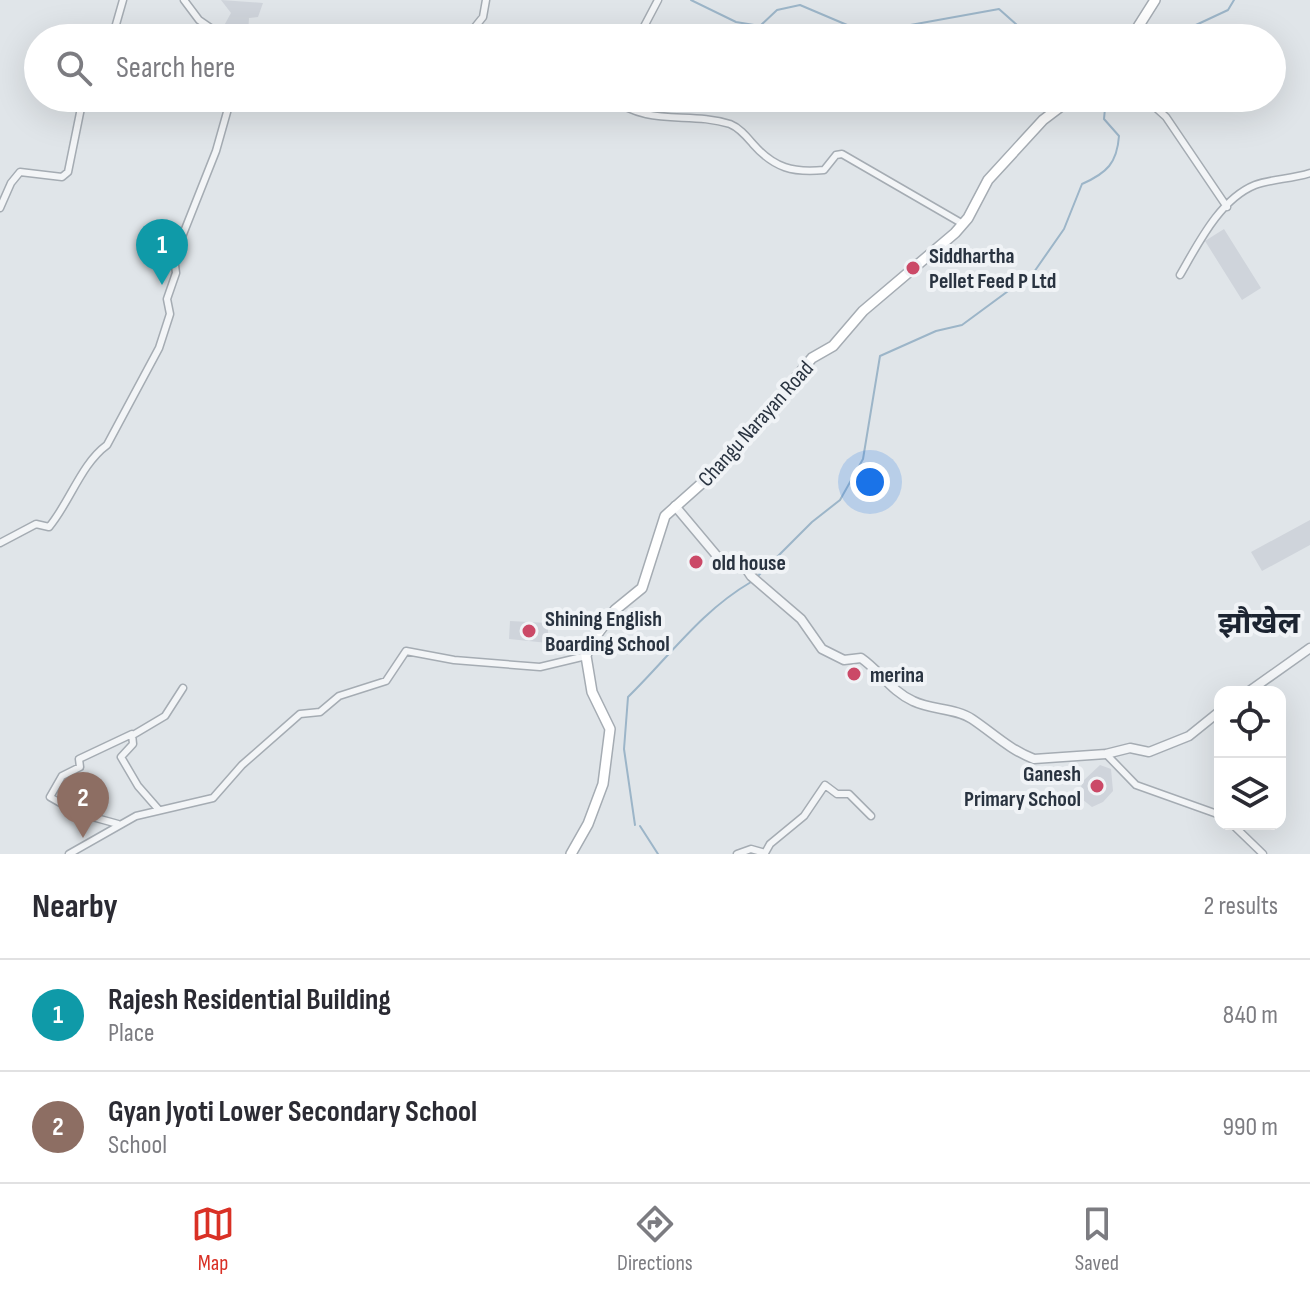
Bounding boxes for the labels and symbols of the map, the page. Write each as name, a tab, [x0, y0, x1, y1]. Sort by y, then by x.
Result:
pin: 1	[136, 219, 188, 285]
place label: Siddhartha Pellet Feed P Ltd	[929, 243, 1056, 295]
marker: Siddhartha Pellet Feed P Ltd	[904, 259, 922, 277]
street label: Changu Narayan Road	[693, 356, 820, 492]
your location	[850, 462, 890, 502]
place label: old house	[712, 550, 786, 577]
marker: old house	[687, 553, 705, 571]
district label: झौखेल	[1218, 605, 1301, 642]
place label: Shining English Boarding School	[545, 606, 670, 658]
marker: Shining English Boarding School	[520, 622, 538, 640]
place label: merina	[870, 662, 924, 689]
marker: merina	[845, 665, 863, 683]
place label: Ganesh Primary School	[964, 761, 1081, 813]
pin: 2	[57, 772, 109, 838]
marker: Ganesh Primary School	[1088, 777, 1106, 795]

